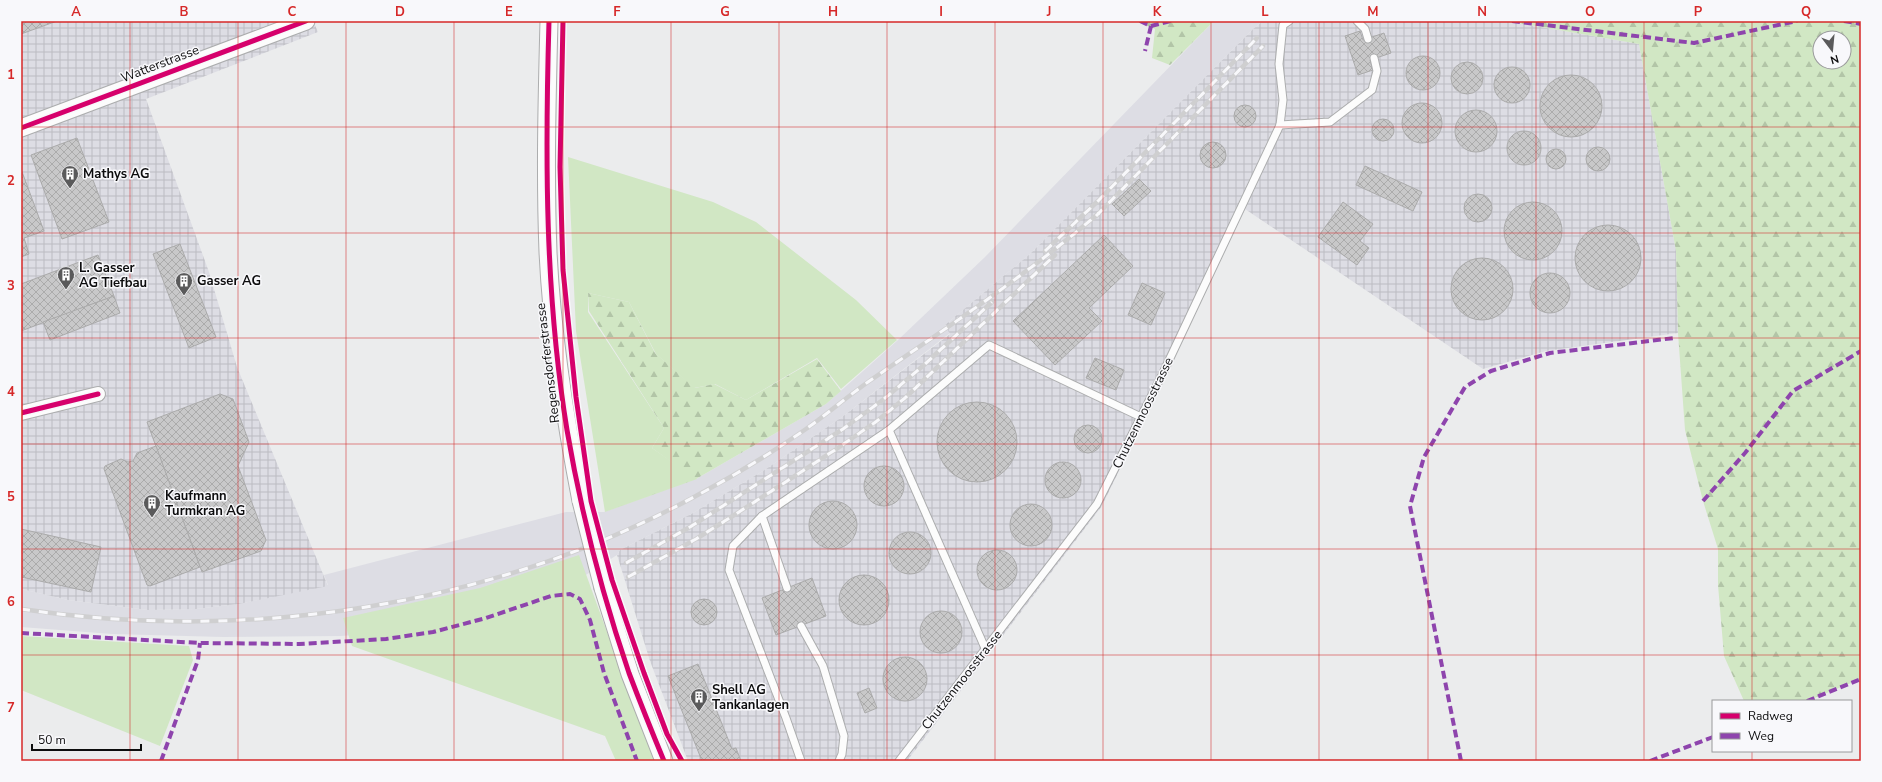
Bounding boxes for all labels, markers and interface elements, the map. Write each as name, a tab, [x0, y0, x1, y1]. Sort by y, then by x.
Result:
text: A	[71, 3, 81, 21]
text: B	[180, 3, 189, 21]
text: C	[288, 3, 297, 21]
text: D	[395, 3, 405, 21]
text: E	[505, 3, 513, 21]
text: F	[613, 3, 621, 21]
text: G	[720, 3, 730, 21]
text: H	[828, 3, 838, 21]
text: I	[939, 3, 943, 21]
text: J	[1046, 3, 1051, 21]
text: K	[1153, 3, 1162, 21]
text: L	[1261, 3, 1269, 21]
text: M	[1367, 3, 1379, 21]
text: N	[1477, 3, 1487, 21]
text: O	[1585, 3, 1595, 21]
text: P	[1694, 3, 1703, 21]
text: Q	[1801, 3, 1811, 21]
north arrow	[1812, 30, 1852, 70]
street label: Watterstrasse	[118, 41, 202, 87]
text: N	[1829, 51, 1841, 67]
text: 1	[7, 66, 15, 84]
building icon: Mathys AG	[60, 164, 80, 189]
place label: Mathys AG	[83, 165, 150, 183]
text: 2	[7, 172, 15, 190]
place label: L. Gasser AG Tiefbau	[79, 259, 147, 292]
building icon: L. Gasser AG Tiefbau	[56, 265, 76, 290]
building icon: Gasser AG	[174, 271, 194, 296]
place label: Gasser AG	[197, 272, 261, 290]
text: 3	[7, 277, 15, 295]
street label: Regensdorferstrasse	[532, 302, 564, 424]
street label: Chutzenmoosstrasse	[1108, 354, 1178, 472]
text: 4	[7, 383, 15, 401]
place label: Kaufmann Turmkran AG	[165, 487, 245, 520]
text: 5	[7, 488, 15, 506]
building icon: Kaufmann Turmkran AG	[142, 493, 162, 518]
text: 6	[7, 593, 15, 611]
street label: Chutzenmoosstrasse	[917, 626, 1007, 733]
place label: Shell AG Tankanlagen	[712, 681, 789, 714]
building icon: Shell AG Tankanlagen	[689, 687, 709, 712]
text: 7	[7, 699, 15, 717]
legend	[1712, 700, 1852, 752]
text: Radweg	[1748, 708, 1793, 724]
scale bar	[32, 726, 141, 752]
text: Weg	[1748, 728, 1774, 744]
text: 50 m	[38, 732, 66, 748]

